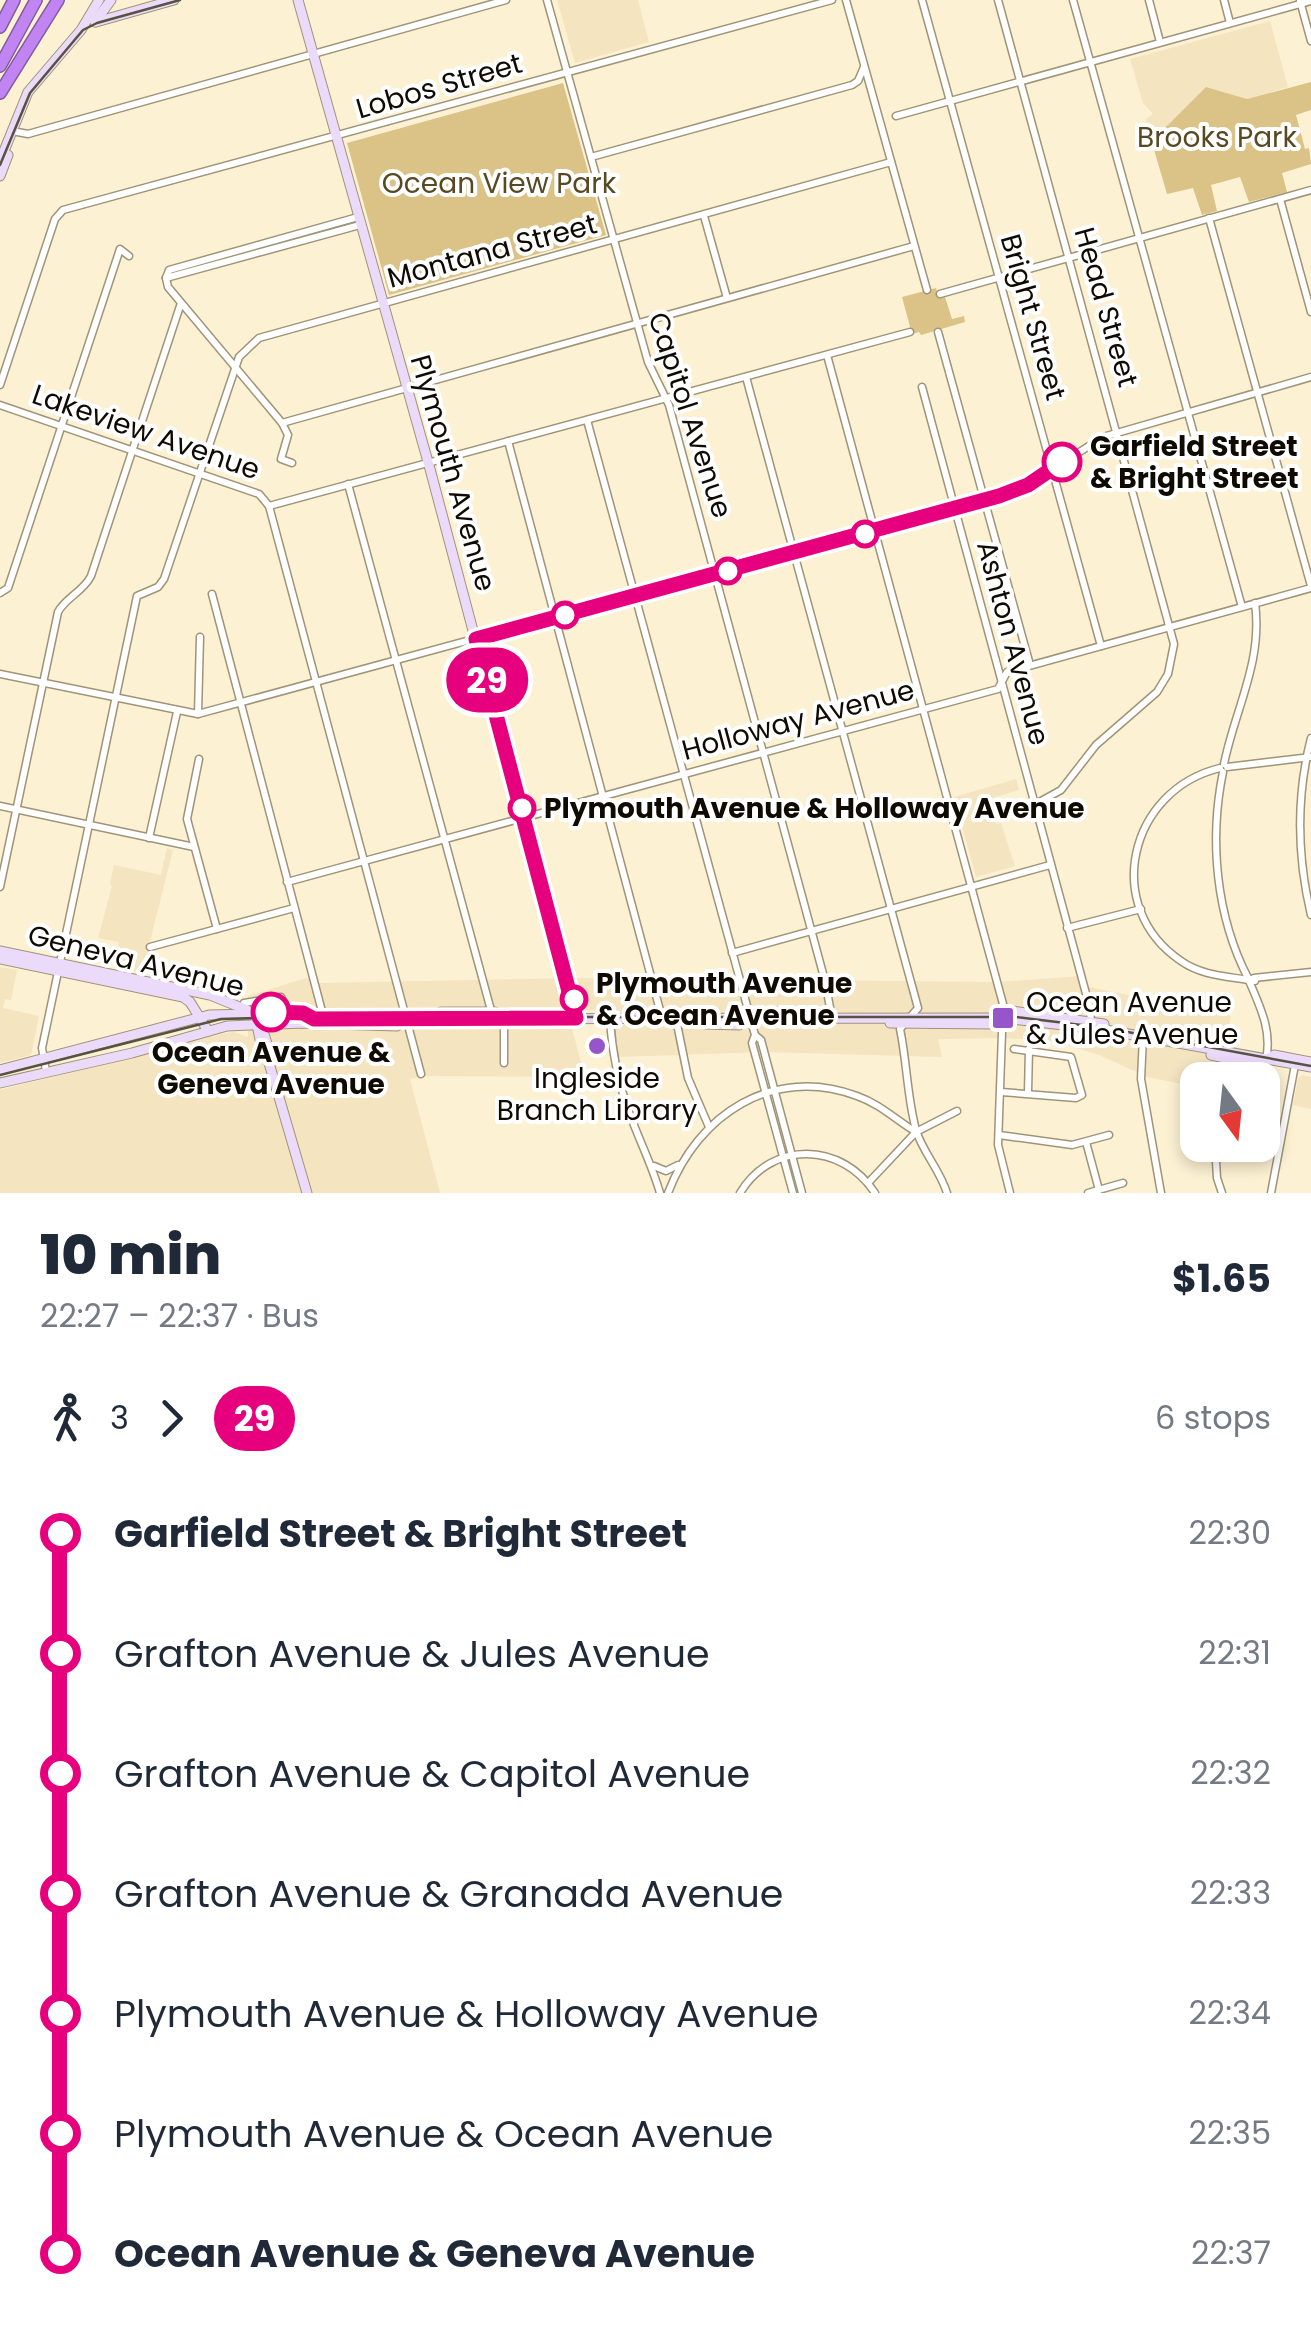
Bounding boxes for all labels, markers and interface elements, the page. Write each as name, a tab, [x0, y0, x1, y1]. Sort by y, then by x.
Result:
street label: Lobos Street	[351, 44, 527, 128]
park label: Brooks Park	[1137, 118, 1298, 157]
park label: Ocean View Park	[382, 164, 617, 203]
street label: Montana Street	[383, 204, 601, 298]
street label: Head Street	[1065, 223, 1147, 391]
street label: Bright Street	[991, 229, 1075, 405]
street label: Capitol Avenue	[638, 307, 742, 523]
street label: Plymouth Avenue	[401, 350, 505, 596]
street label: Lakeview Avenue	[27, 375, 265, 489]
place label: Garfield Street & Bright Street	[1090, 427, 1299, 498]
marker: Garfield Street & Bright Street	[1043, 443, 1081, 481]
unlabelled marker	[852, 521, 878, 547]
street label: Ashton Avenue	[967, 537, 1059, 749]
unlabelled marker	[715, 558, 741, 584]
unlabelled marker	[552, 602, 578, 628]
line badge: 29	[442, 648, 532, 712]
text: 29	[466, 656, 508, 705]
street label: Holloway Avenue	[677, 670, 919, 770]
place label: Plymouth Avenue & Holloway Avenue	[544, 789, 1085, 828]
marker: Plymouth Avenue & Holloway Avenue	[509, 795, 535, 821]
street label: Geneva Avenue	[24, 915, 248, 1007]
place label: Plymouth Avenue & Ocean Avenue	[596, 964, 852, 1035]
place label: Ocean Avenue & Jules Avenue	[1026, 983, 1238, 1054]
marker: Plymouth Avenue & Ocean Avenue	[561, 986, 587, 1012]
marker: Ocean Avenue & Geneva Avenue	[252, 993, 290, 1031]
marker: Ocean Avenue & Jules Avenue	[990, 1005, 1016, 1031]
place label: Ocean Avenue & Geneva Avenue	[152, 1033, 391, 1104]
marker: Ingleside Branch Library	[586, 1035, 608, 1057]
place label: Ingleside Branch Library	[497, 1059, 697, 1130]
north arrow	[1180, 1062, 1280, 1162]
map controls	[1180, 1062, 1280, 1162]
text: 10 min	[40, 1216, 221, 1293]
text: $1.65	[1172, 1252, 1271, 1305]
text: 22:27 – 22:37 · Bus	[40, 1293, 319, 1338]
icon: walk	[40, 1391, 95, 1446]
icon: forward	[144, 1391, 199, 1446]
text: 29	[234, 1394, 275, 1443]
text: 3	[110, 1395, 129, 1440]
text: 6 stops	[1155, 1395, 1271, 1440]
text: Garfield Street & Bright Street	[114, 1507, 687, 1560]
text: 22:30	[1188, 1510, 1271, 1555]
text: Grafton Avenue & Jules Avenue	[114, 1627, 710, 1680]
text: 22:31	[1198, 1630, 1271, 1675]
text: Grafton Avenue & Capitol Avenue	[114, 1747, 750, 1800]
text: 22:32	[1190, 1750, 1271, 1795]
text: Grafton Avenue & Granada Avenue	[114, 1867, 783, 1920]
text: 22:33	[1190, 1870, 1271, 1915]
text: Plymouth Avenue & Holloway Avenue	[114, 1987, 819, 2040]
text: 22:34	[1188, 1990, 1271, 2035]
text: Plymouth Avenue & Ocean Avenue	[114, 2107, 773, 2160]
text: 22:35	[1188, 2110, 1271, 2155]
text: Ocean Avenue & Geneva Avenue	[114, 2227, 755, 2280]
text: 22:37	[1191, 2230, 1271, 2275]

